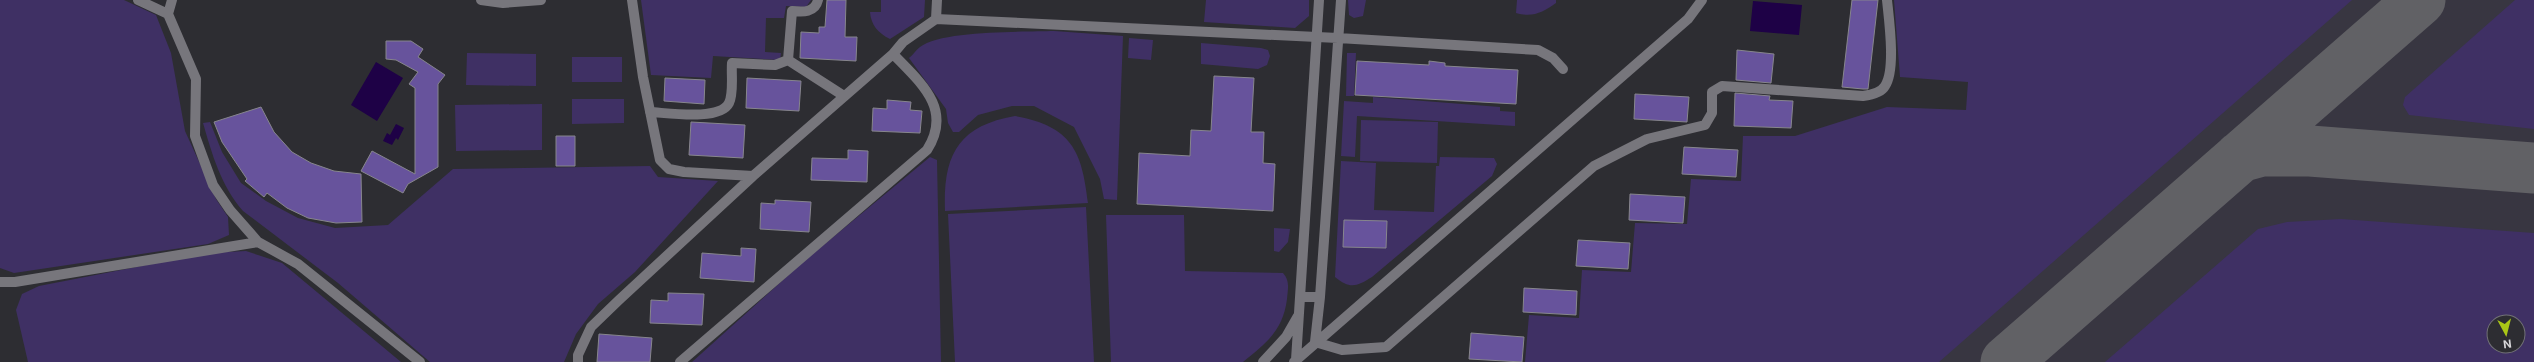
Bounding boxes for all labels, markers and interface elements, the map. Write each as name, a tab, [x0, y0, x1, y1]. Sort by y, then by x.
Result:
north arrow	[2486, 314, 2526, 354]
text: N	[2502, 336, 2512, 351]

